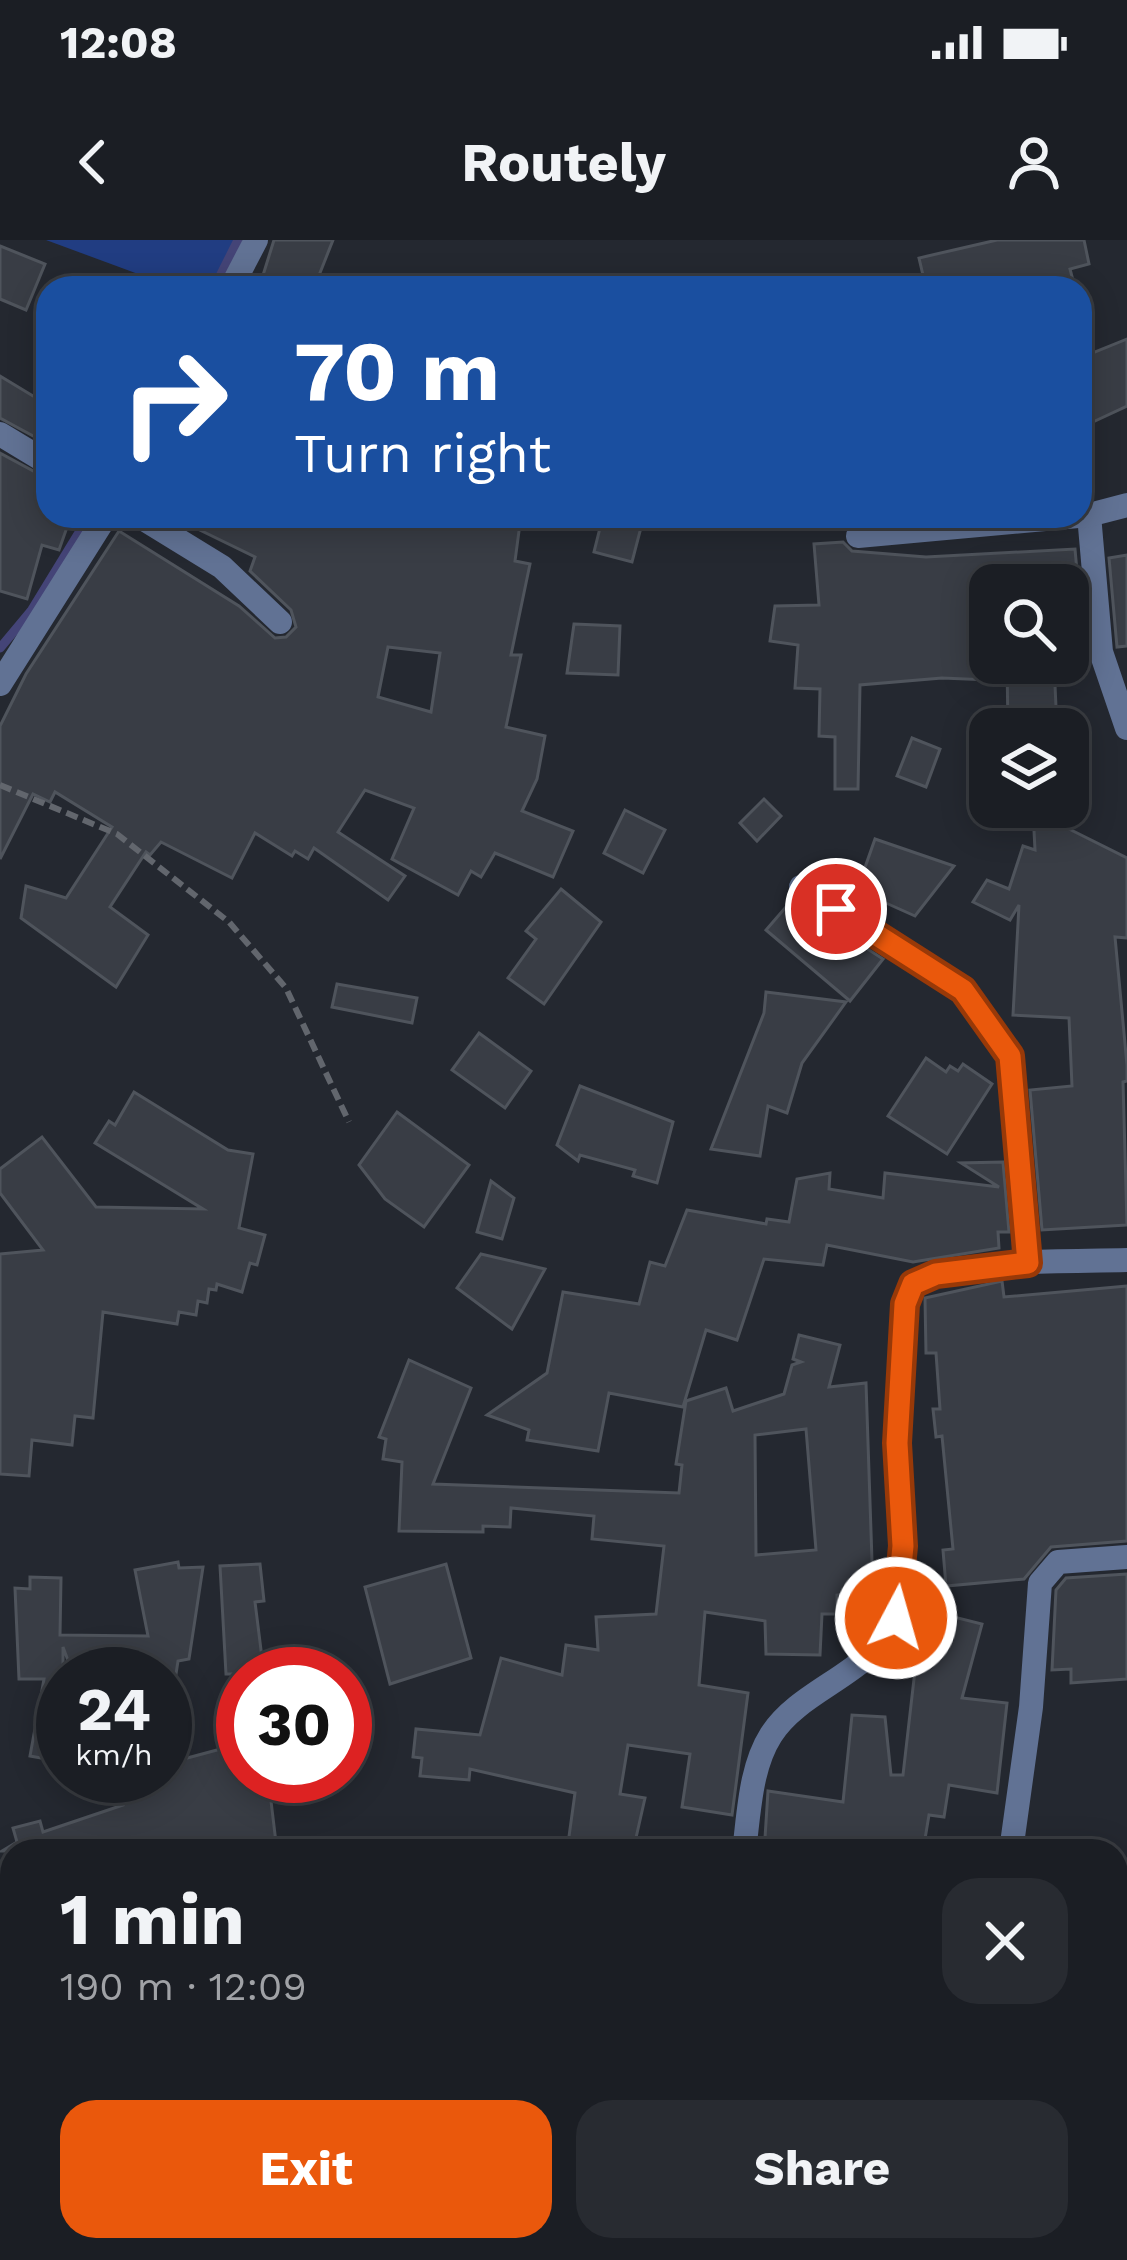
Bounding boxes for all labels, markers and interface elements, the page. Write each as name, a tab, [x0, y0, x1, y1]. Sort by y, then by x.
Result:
text: 12:08	[60, 16, 177, 69]
icon: back	[60, 129, 126, 195]
icon: person	[1001, 129, 1067, 195]
text: Routely	[461, 131, 666, 194]
text: 70 m	[294, 322, 500, 420]
icon: right	[96, 324, 252, 480]
text: Turn right	[294, 422, 551, 485]
map controls	[969, 564, 1089, 828]
button: search	[969, 564, 1089, 684]
button: layers	[969, 708, 1089, 828]
pin	[785, 858, 887, 960]
icon: arrive	[803, 876, 869, 942]
position arrow	[833, 1555, 959, 1681]
speed limit sign: 30	[216, 1647, 372, 1803]
text: 24	[77, 1674, 151, 1745]
text: km/h	[75, 1737, 153, 1772]
text: 1 min	[60, 1877, 245, 1961]
button: close	[942, 1878, 1068, 2004]
text: 190 m · 12:09	[60, 1964, 306, 2009]
button: Exit	[60, 2100, 552, 2238]
button: Share	[576, 2100, 1068, 2238]

